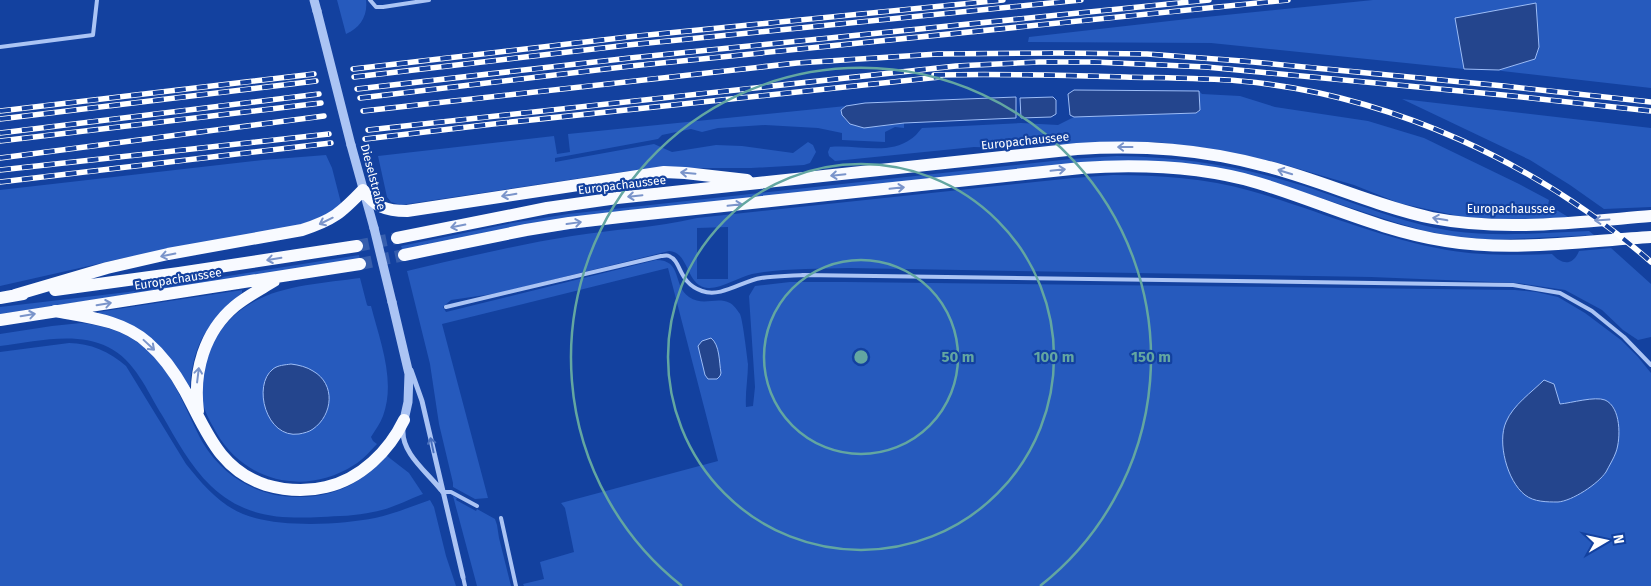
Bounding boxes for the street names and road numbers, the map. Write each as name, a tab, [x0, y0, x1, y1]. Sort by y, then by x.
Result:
street label: Europachaussee	[980, 129, 1070, 153]
street label: Dieselstraße	[357, 143, 389, 211]
street label: Europachaussee	[577, 173, 667, 197]
street label: Europachaussee	[1467, 202, 1555, 216]
street label: Europachaussee	[133, 265, 223, 293]

